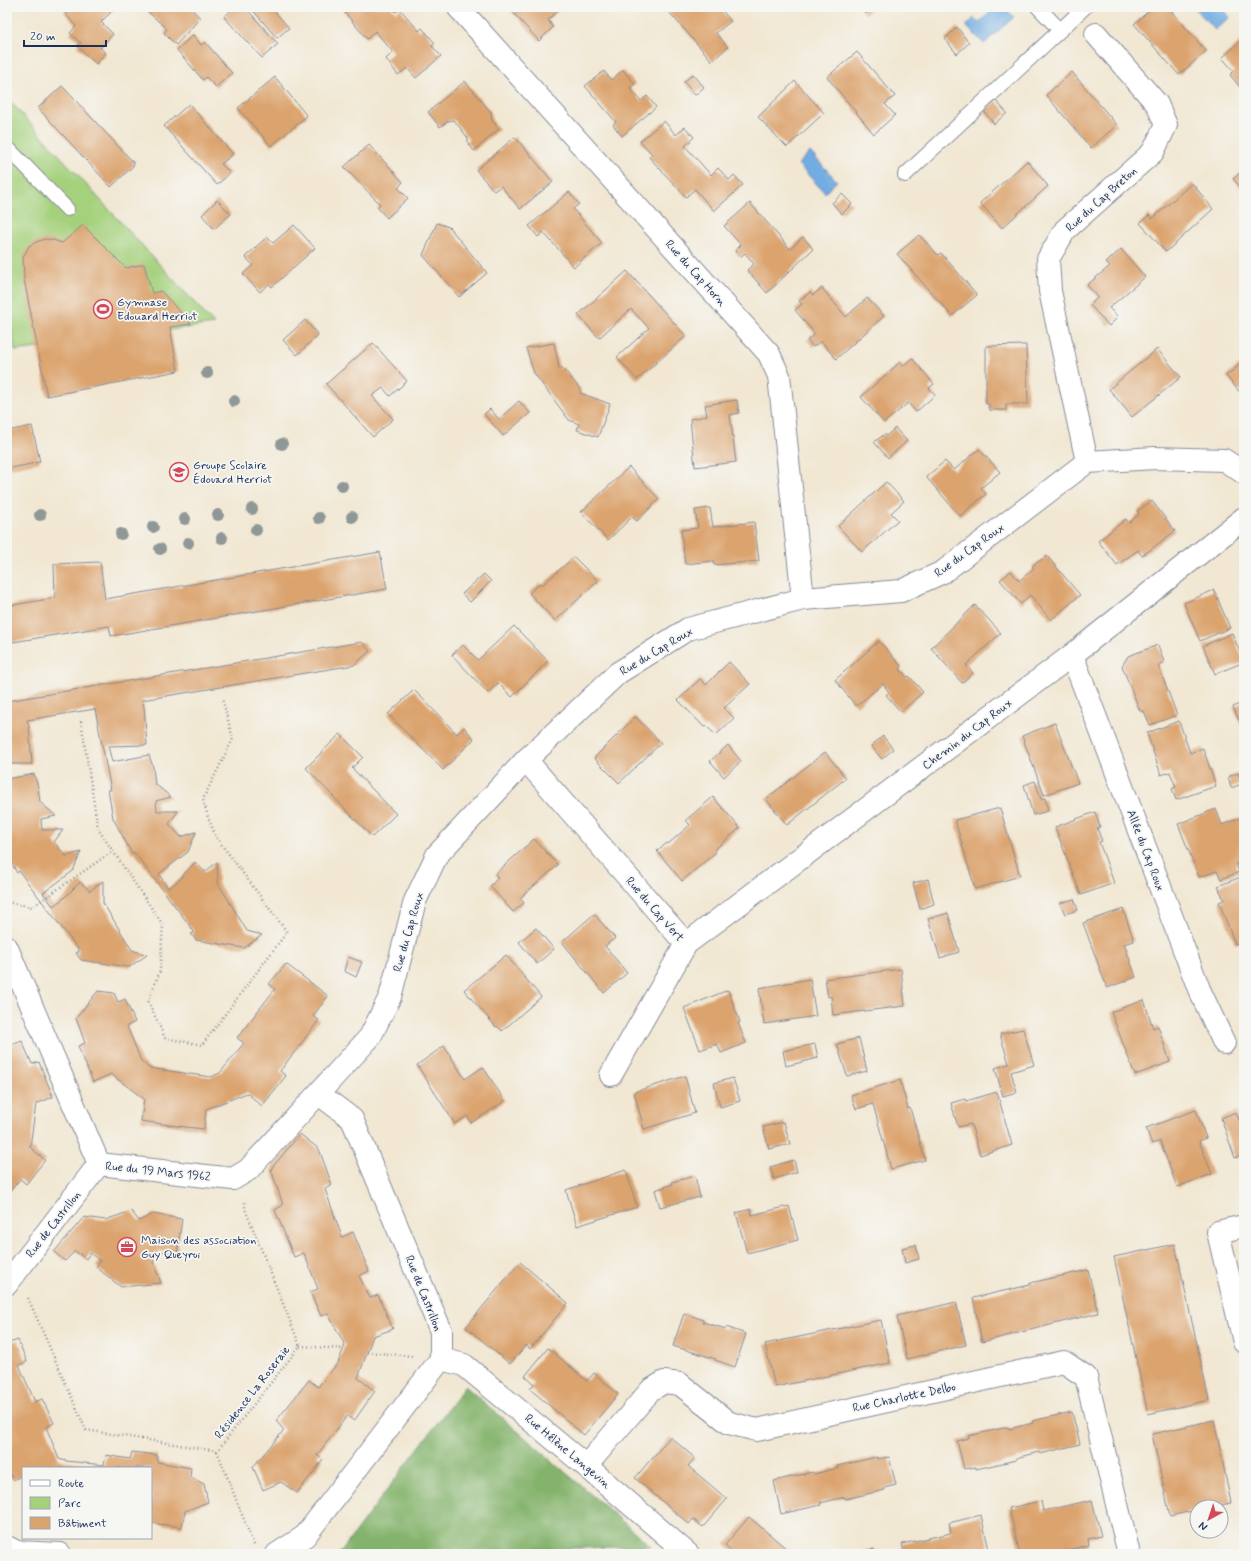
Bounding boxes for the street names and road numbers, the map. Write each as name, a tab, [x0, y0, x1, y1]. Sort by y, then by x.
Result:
street label: Rue du Cap Breton	[1063, 163, 1141, 236]
street label: Rue du Cap Horn	[661, 237, 730, 311]
street label: Rue du Cap Roux	[932, 520, 1008, 581]
street label: Rue du Cap Roux	[617, 624, 696, 680]
street label: Chemin du Cap Roux	[919, 695, 1016, 774]
street label: Allée du Cap Roux	[1122, 807, 1168, 893]
street label: Rue du Cap Vert	[622, 874, 687, 946]
street label: Rue du Cap Roux	[390, 891, 428, 974]
street label: Rue du 19 Mars 1962	[104, 1159, 211, 1185]
street label: Rue de Castrillon	[23, 1188, 85, 1261]
street label: Rue de Castrillon	[401, 1253, 446, 1334]
street label: Résidence La Roseraie	[211, 1342, 294, 1443]
street label: Rue Charlotte Delbo	[851, 1379, 958, 1417]
street label: Rue Hélène Langevin	[521, 1411, 614, 1493]

